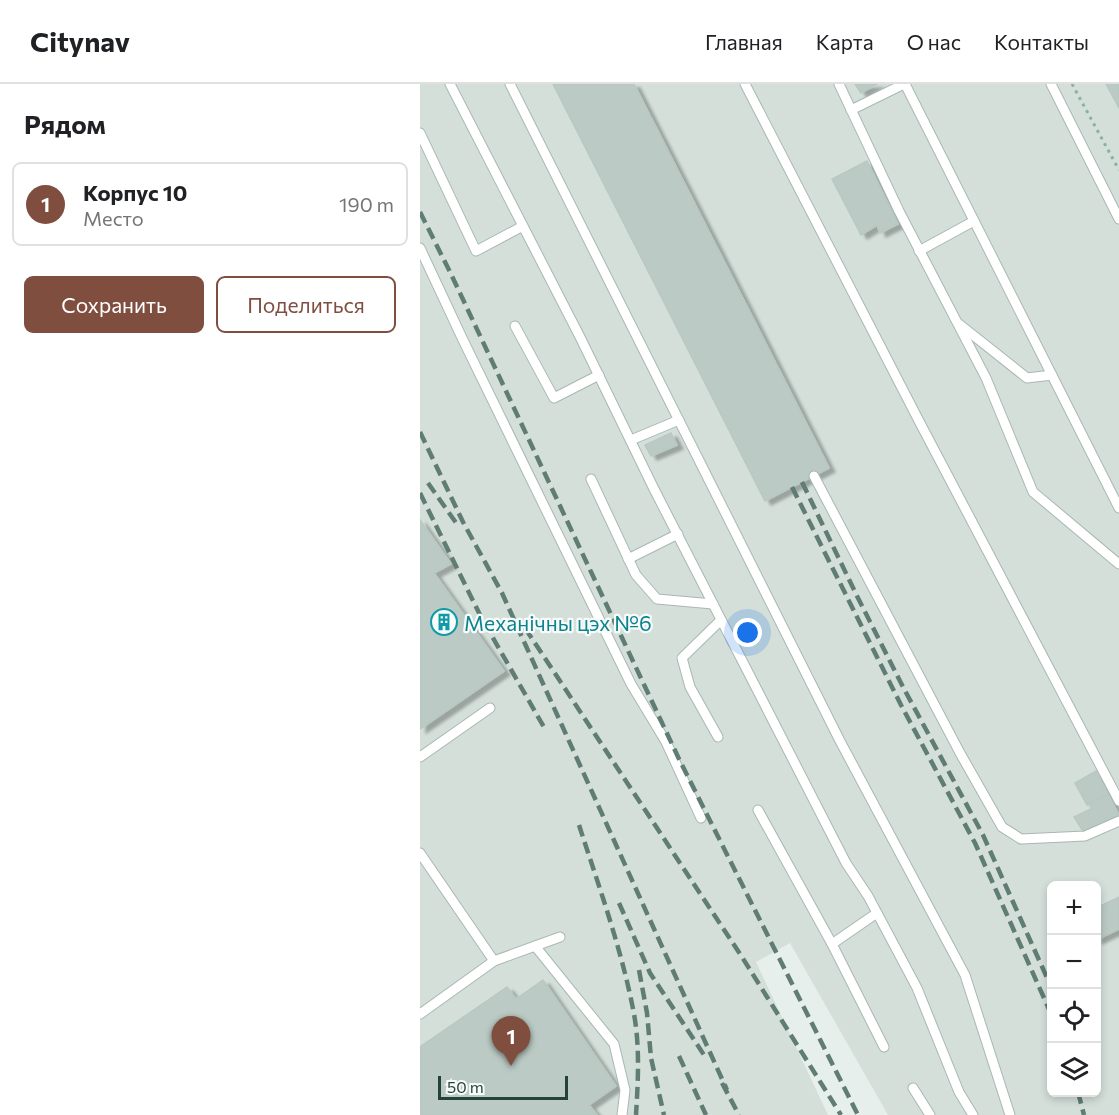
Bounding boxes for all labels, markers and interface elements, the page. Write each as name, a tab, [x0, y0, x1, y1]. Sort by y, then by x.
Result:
text: Citynav	[30, 24, 130, 58]
text: Главная	[705, 29, 783, 54]
text: Карта	[816, 29, 874, 54]
text: О нас	[907, 29, 961, 54]
text: Контакты	[994, 29, 1089, 54]
text: Рядом	[24, 108, 106, 139]
text: Корпус 10	[83, 179, 187, 206]
text: 1	[41, 192, 50, 216]
text: 190 m	[339, 192, 394, 216]
text: Место	[83, 206, 144, 230]
button: Сохранить	[24, 276, 204, 333]
button: Поделиться	[216, 276, 396, 333]
building icon: Механічны цэх №6	[429, 607, 459, 637]
place label: Механічны цэх №6	[464, 610, 652, 635]
your location	[733, 618, 762, 647]
map controls	[1047, 881, 1101, 1097]
button: +	[1047, 881, 1101, 935]
button: −	[1047, 935, 1101, 989]
button: locate	[1047, 989, 1101, 1043]
pin: 1	[492, 1016, 530, 1066]
button: layers	[1047, 1043, 1101, 1097]
scale bar	[438, 1073, 568, 1100]
text: 50 m	[447, 1077, 484, 1096]

